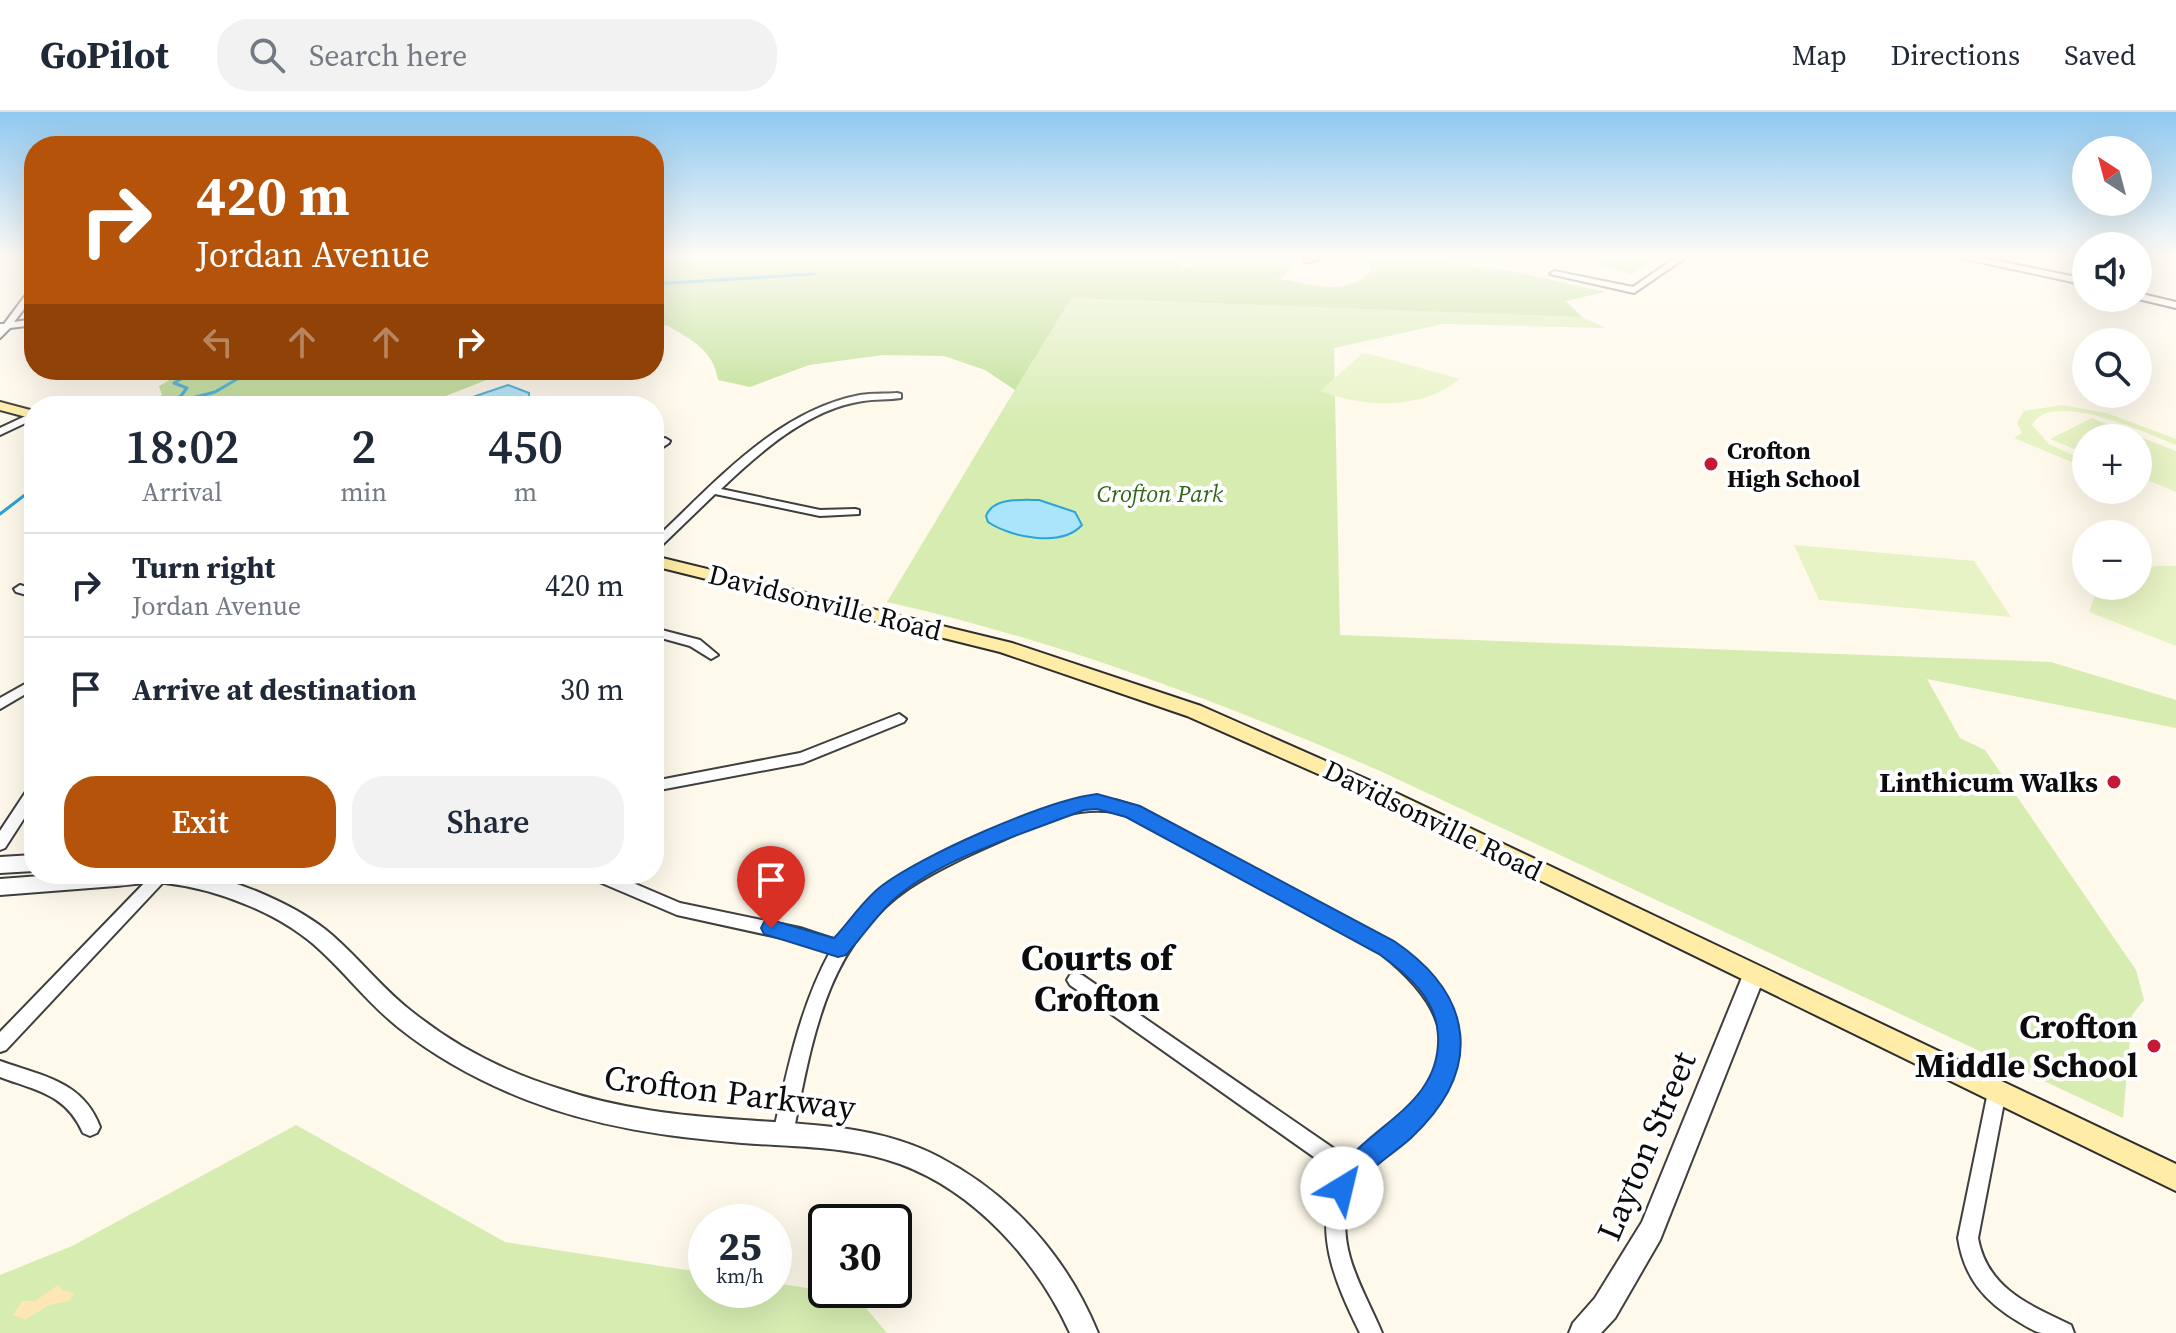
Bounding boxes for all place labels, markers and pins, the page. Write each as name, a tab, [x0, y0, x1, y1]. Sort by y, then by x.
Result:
place label: Crofton High School	[1727, 434, 1861, 495]
marker: Crofton High School	[1702, 455, 1720, 473]
place label: Linthicum Walks	[1879, 763, 2098, 801]
marker: Linthicum Walks	[2105, 773, 2123, 791]
pin	[737, 846, 805, 928]
place label: Crofton Middle School	[1915, 1003, 2138, 1088]
marker: Crofton Middle School	[2145, 1037, 2163, 1055]

